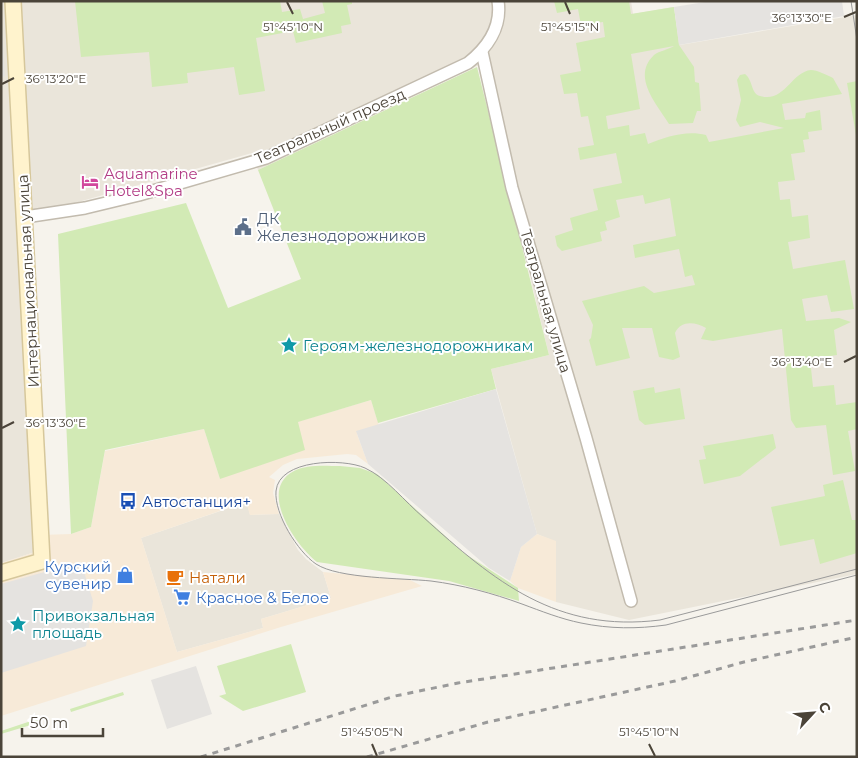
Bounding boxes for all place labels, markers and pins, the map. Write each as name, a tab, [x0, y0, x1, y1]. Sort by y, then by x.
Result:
place label: Aquamarine Hotel&Spa	[104, 164, 198, 200]
hotel icon: Aquamarine Hotel&Spa	[80, 172, 100, 192]
place label: ДК Железнодорожников	[257, 209, 426, 245]
public building icon: ДК Железнодорожников	[233, 217, 253, 237]
place icon: Героям-железнодорожникам	[279, 335, 299, 355]
place label: Героям-железнодорожникам	[303, 336, 533, 355]
bus stop icon: Автостанция+	[118, 491, 138, 511]
place label: Автостанция+	[142, 492, 251, 511]
place label: Курский сувенир	[44, 557, 111, 593]
shop icon: Курский сувенир	[115, 565, 135, 585]
cafe icon: Натали	[165, 567, 185, 587]
place label: Натали	[189, 568, 246, 587]
supermarket icon: Красное & Белое	[172, 587, 192, 607]
place label: Красное & Белое	[196, 588, 329, 607]
place label: Привокзальная площадь	[32, 606, 155, 642]
place icon: Привокзальная площадь	[8, 614, 28, 634]

